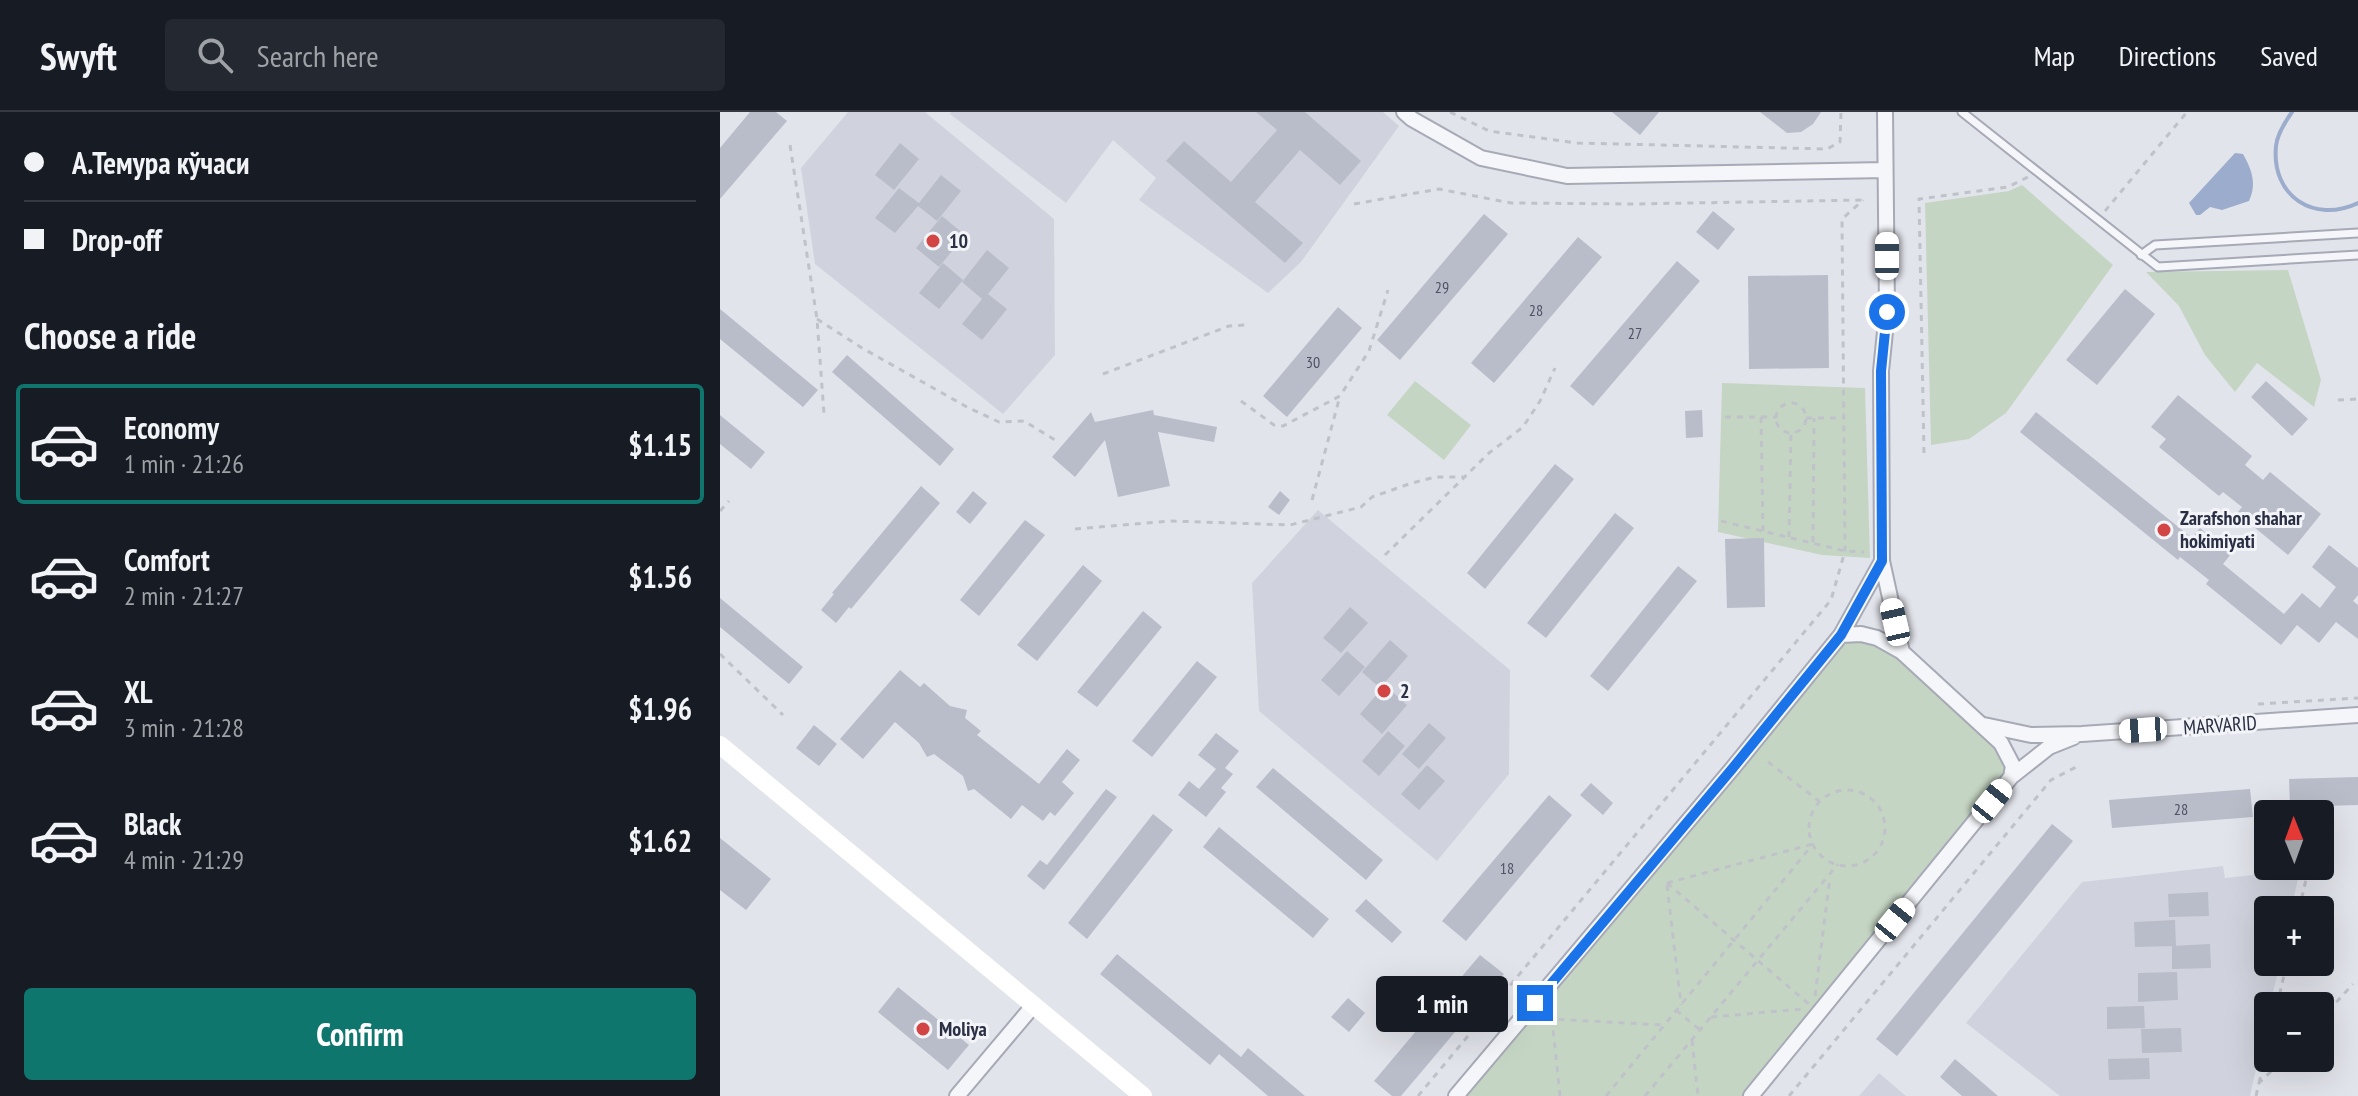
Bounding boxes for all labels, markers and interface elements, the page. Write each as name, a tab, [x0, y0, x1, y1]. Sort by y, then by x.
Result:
search box	[165, 19, 725, 91]
text: Swyft	[40, 31, 117, 80]
icon: search	[193, 33, 237, 77]
text: Search here	[257, 36, 379, 75]
text: Map	[2034, 37, 2075, 74]
text: Directions	[2119, 37, 2216, 74]
text: Saved	[2260, 37, 2318, 74]
text: А.Темура кўчаси	[72, 143, 250, 182]
text: Drop-off	[72, 220, 162, 259]
place label: 10	[949, 228, 968, 254]
marker: 10	[924, 232, 942, 250]
car	[1875, 232, 1899, 280]
house number: 29	[1435, 277, 1449, 297]
route start	[1869, 294, 1905, 330]
house number: 28	[1529, 300, 1543, 320]
text: Choose a ride	[24, 312, 196, 359]
house number: 27	[1628, 323, 1642, 343]
house number: 30	[1306, 352, 1320, 372]
icon: car	[28, 408, 100, 480]
text: Economy	[124, 408, 219, 447]
text: $1.15	[628, 425, 692, 464]
text: 1 min · 21:26	[124, 447, 244, 480]
place label: Zarafshon shahar hokimiyati	[2180, 505, 2302, 554]
marker: Zarafshon shahar hokimiyati	[2155, 521, 2173, 539]
icon: car	[28, 540, 100, 612]
text: Comfort	[124, 540, 210, 579]
text: $1.56	[628, 557, 692, 596]
text: 2 min · 21:27	[124, 579, 244, 612]
car	[1878, 596, 1912, 648]
icon: car	[28, 672, 100, 744]
text: XL	[124, 672, 153, 711]
place label: 2	[1400, 678, 1410, 704]
marker: 2	[1375, 682, 1393, 700]
text: $1.96	[628, 689, 692, 728]
street label: MARVARID	[2182, 709, 2258, 741]
text: 3 min · 21:28	[124, 711, 244, 744]
car	[2118, 716, 2168, 744]
car	[1968, 775, 2016, 827]
house number: 28	[2174, 799, 2188, 819]
north arrow	[2254, 800, 2334, 880]
map controls	[2254, 800, 2334, 1072]
icon: car	[28, 804, 100, 876]
text: Black	[124, 804, 181, 843]
text: $1.62	[628, 821, 692, 860]
text: 4 min · 21:29	[124, 843, 244, 876]
house number: 18	[1500, 858, 1514, 878]
car	[1871, 894, 1919, 946]
button: +	[2254, 896, 2334, 976]
callout: 1 min	[1375, 975, 1507, 1031]
route end	[1517, 985, 1553, 1021]
text: 1 min	[1416, 987, 1468, 1020]
button: Confirm	[24, 988, 696, 1080]
button: −	[2254, 992, 2334, 1072]
place label: Moliya	[939, 1016, 987, 1042]
marker: Moliya	[914, 1020, 932, 1038]

